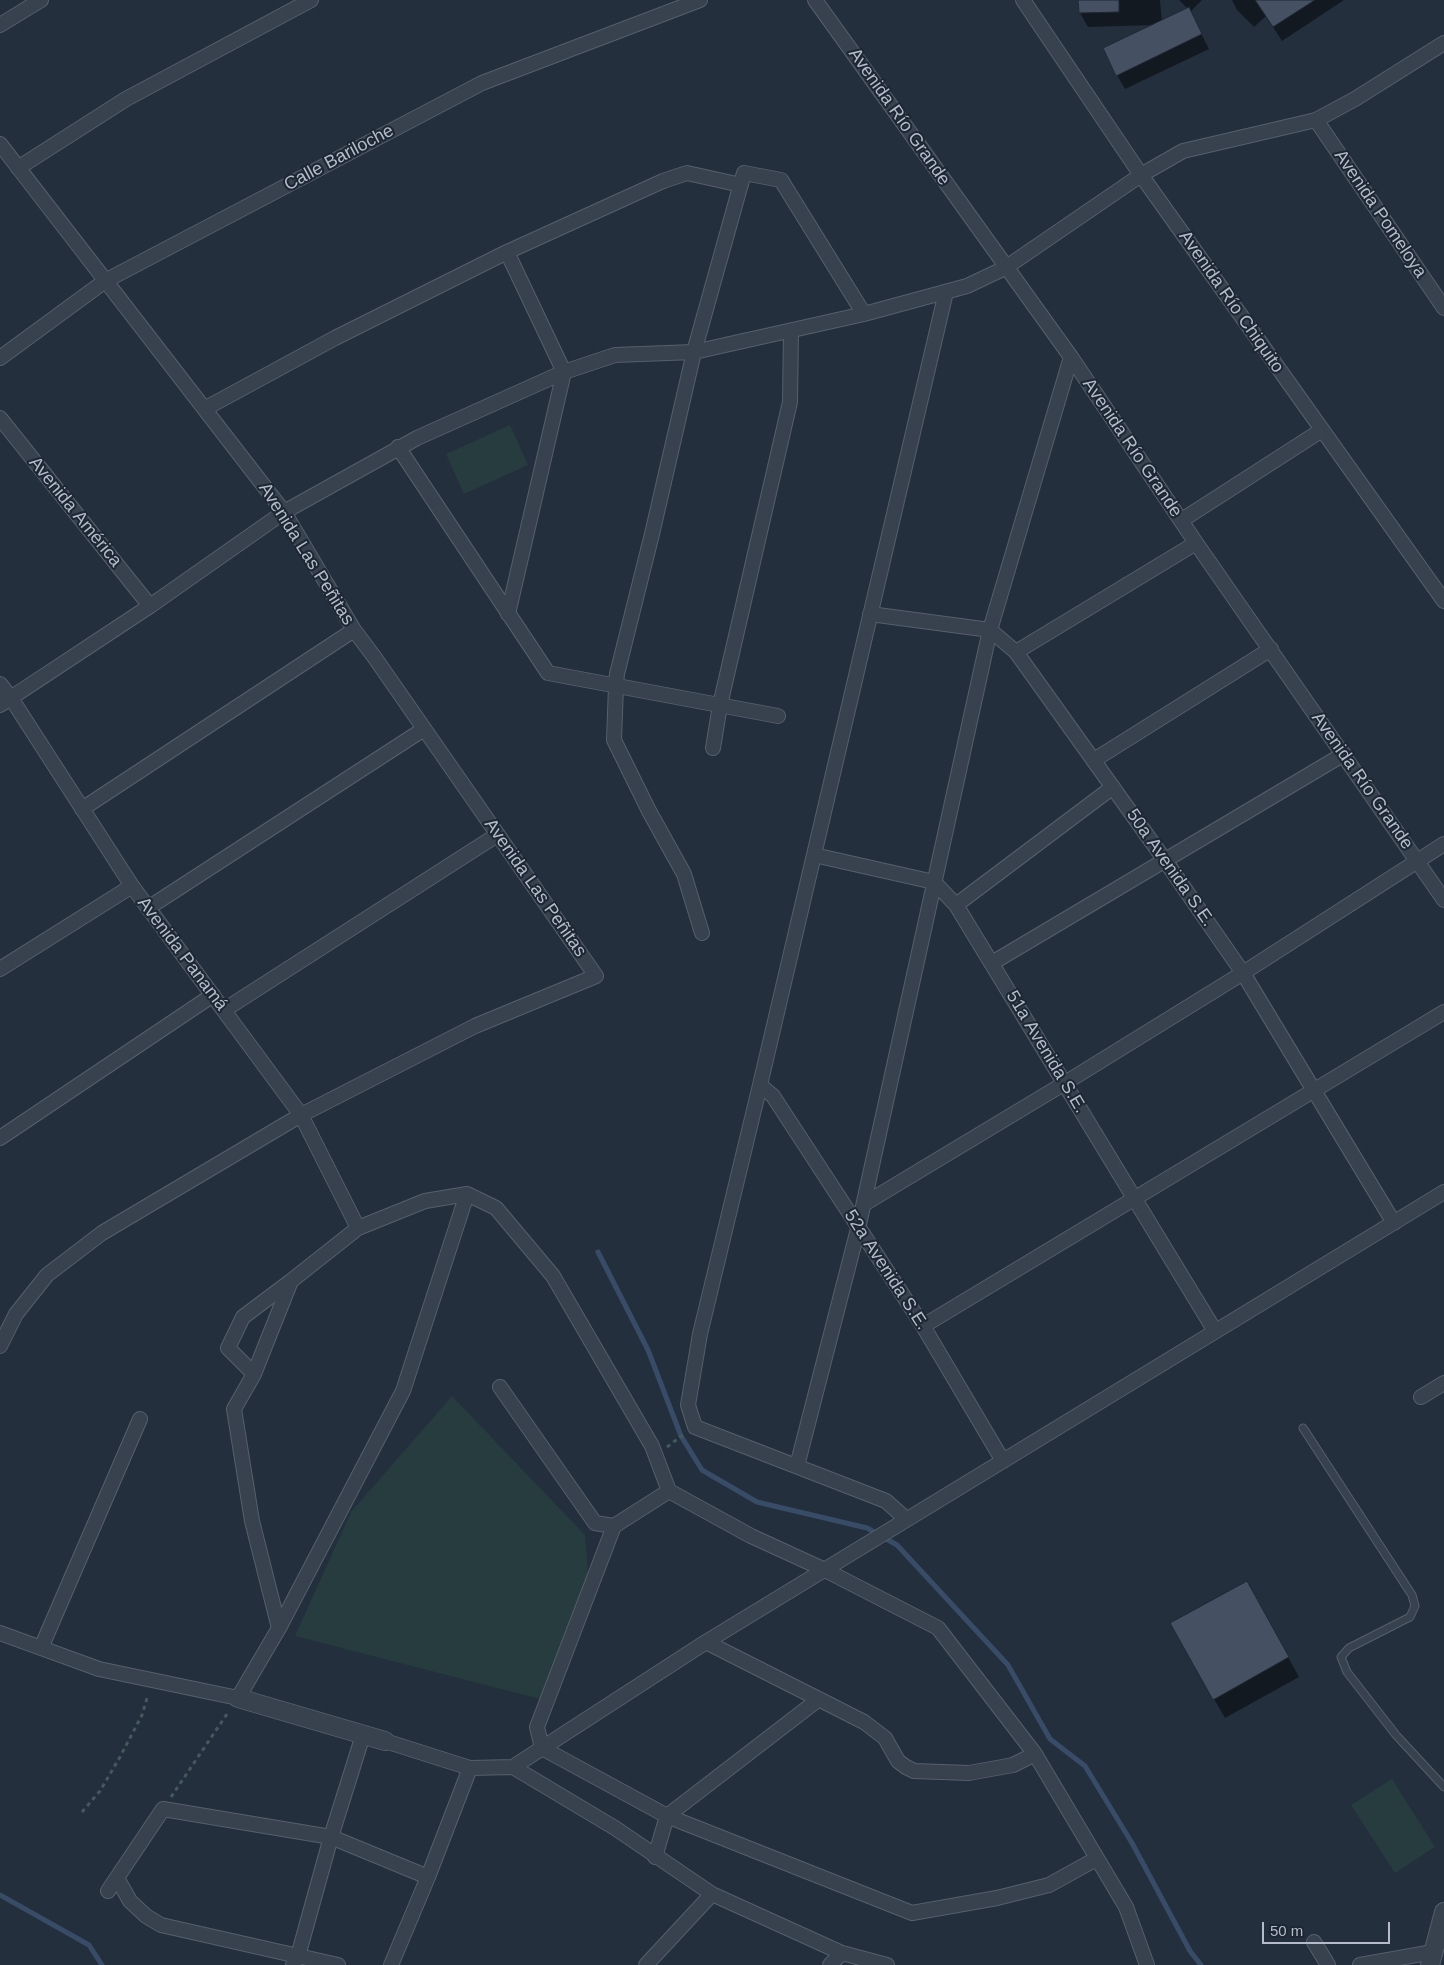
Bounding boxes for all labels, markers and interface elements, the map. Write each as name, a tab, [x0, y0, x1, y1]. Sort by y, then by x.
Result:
street label: Avenida Río Grande	[843, 44, 955, 190]
street label: Calle Bariloche	[280, 120, 398, 196]
street label: Avenida Pomeloya	[1329, 146, 1431, 282]
street label: Avenida Río Chiquito	[1174, 227, 1288, 377]
street label: Avenida Río Grande	[1078, 374, 1186, 522]
street label: Avenida América	[24, 452, 126, 572]
street label: Avenida Las Peñitas	[253, 479, 359, 629]
street label: Avenida Río Grande	[1306, 708, 1418, 854]
street label: 50a Avenida S.E.	[1121, 805, 1219, 931]
street label: Avenida Las Peñitas	[479, 815, 591, 961]
street label: Avenida Panamá	[132, 893, 232, 1015]
street label: 51a Avenida S.E.	[1001, 987, 1091, 1117]
street label: 52a Avenida S.E.	[839, 1206, 933, 1334]
scale bar	[1264, 1912, 1392, 1944]
text: 50 m	[1270, 1922, 1303, 1939]

